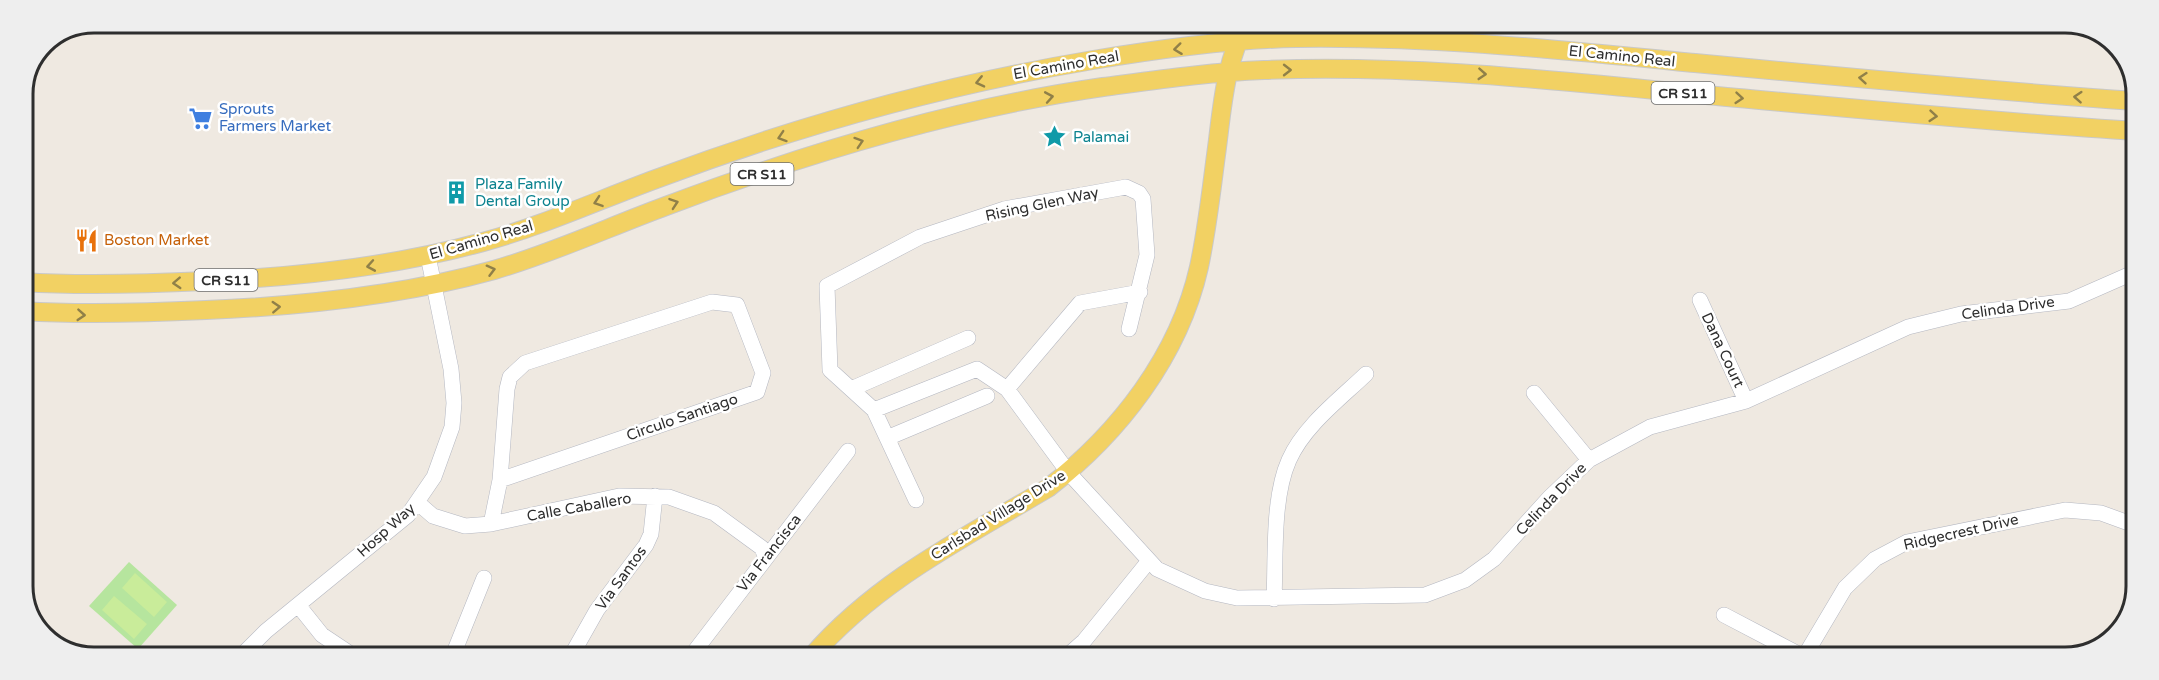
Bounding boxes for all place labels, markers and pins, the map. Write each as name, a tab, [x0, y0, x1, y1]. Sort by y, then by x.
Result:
place label: Sprouts Farmers Market	[219, 100, 331, 135]
supermarket icon: Sprouts Farmers Market	[188, 105, 214, 131]
place icon: Palamai	[1042, 124, 1068, 150]
place label: Palamai	[1073, 128, 1129, 146]
place label: Plaza Family Dental Group	[475, 175, 570, 210]
building icon: Plaza Family Dental Group	[444, 180, 470, 206]
restaurant icon: Boston Market	[73, 227, 99, 253]
place label: Boston Market	[104, 231, 210, 249]

